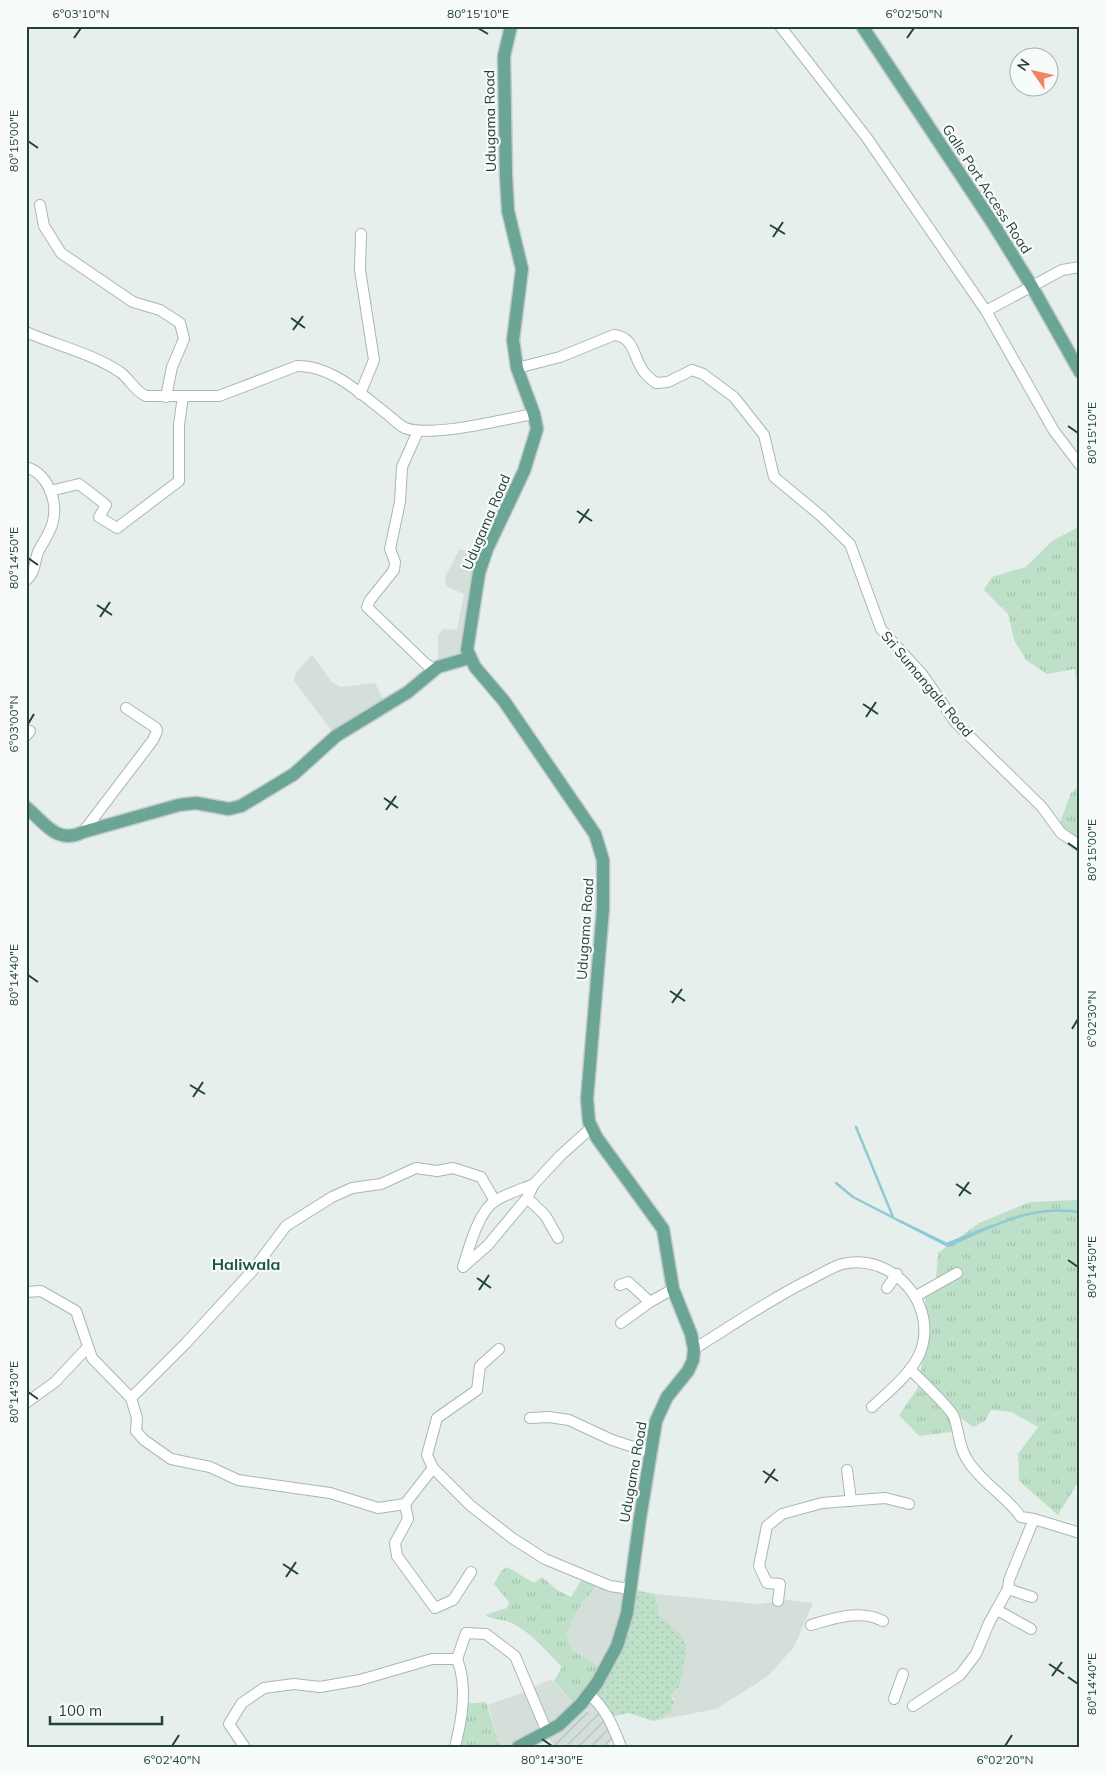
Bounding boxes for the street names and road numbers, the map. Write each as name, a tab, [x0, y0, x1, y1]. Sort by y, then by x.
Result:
street label: Udugama Road	[480, 70, 500, 172]
street label: Galle Port Access Road	[938, 121, 1036, 257]
street label: Udugama Road	[458, 471, 514, 573]
street label: Sri Sumangala Road	[877, 627, 977, 741]
street label: Udugama Road	[572, 877, 598, 981]
street label: Udugama Road	[615, 1420, 651, 1524]

